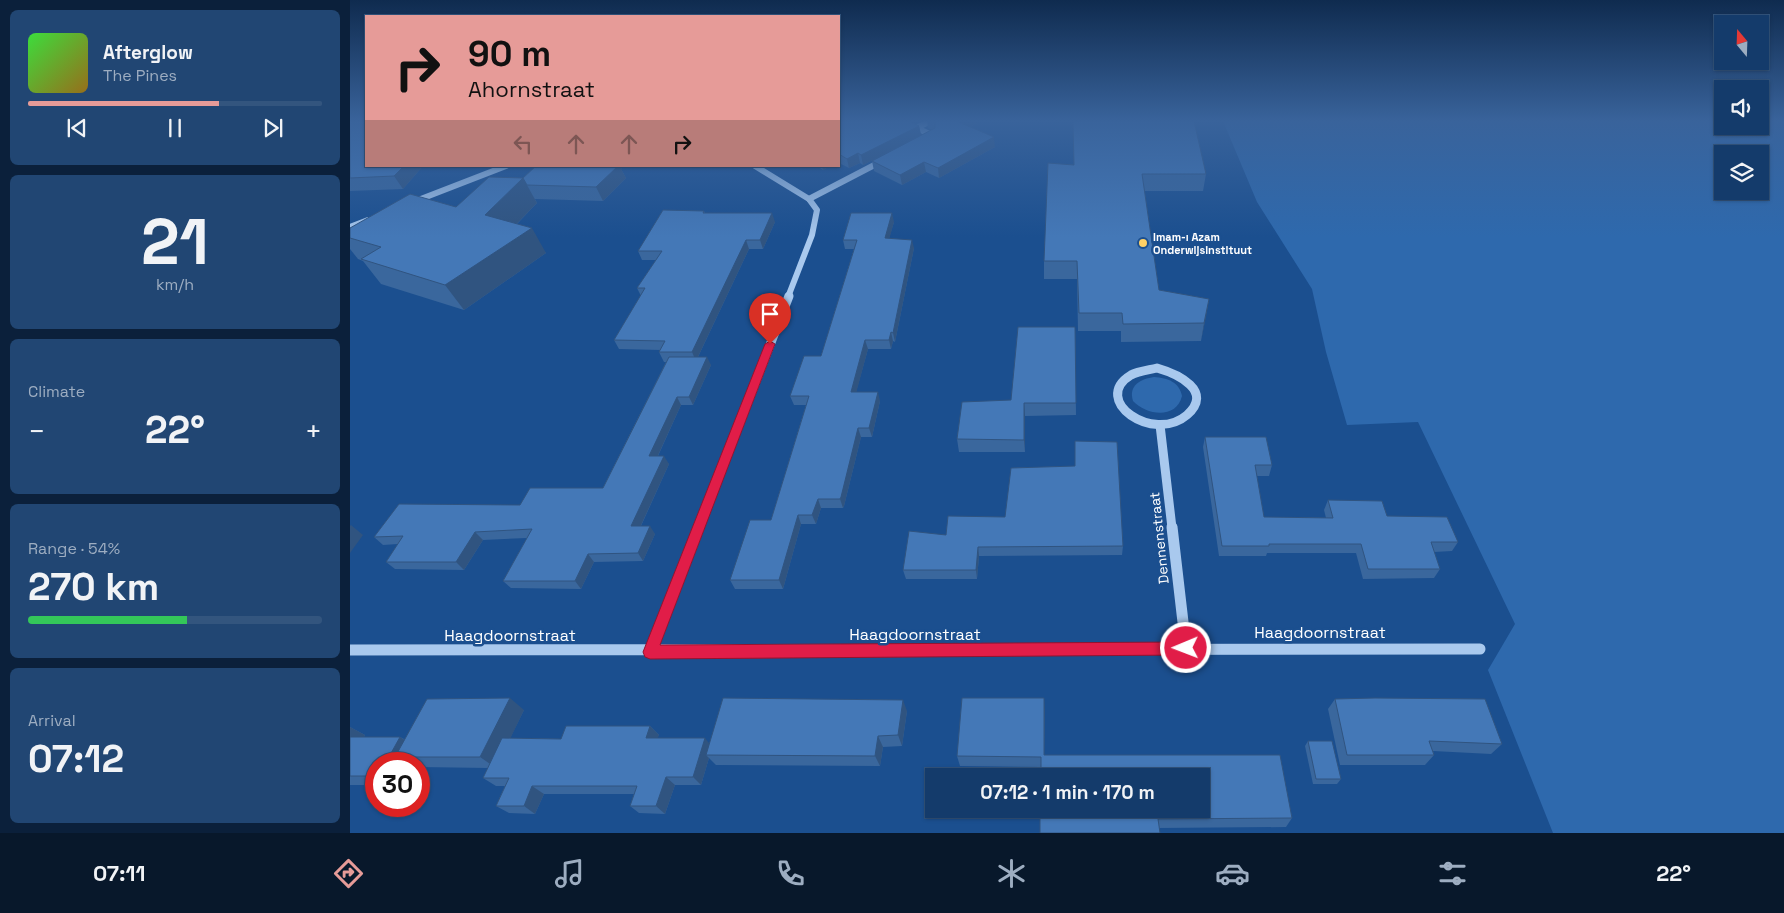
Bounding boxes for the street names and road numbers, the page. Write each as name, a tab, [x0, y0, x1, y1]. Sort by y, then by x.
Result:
street label: Dennenstraat	[1145, 491, 1173, 585]
street label: Haagdoornstraat	[1254, 622, 1386, 643]
street label: Haagdoornstraat	[849, 624, 981, 645]
street label: Haagdoornstraat	[444, 625, 576, 646]

